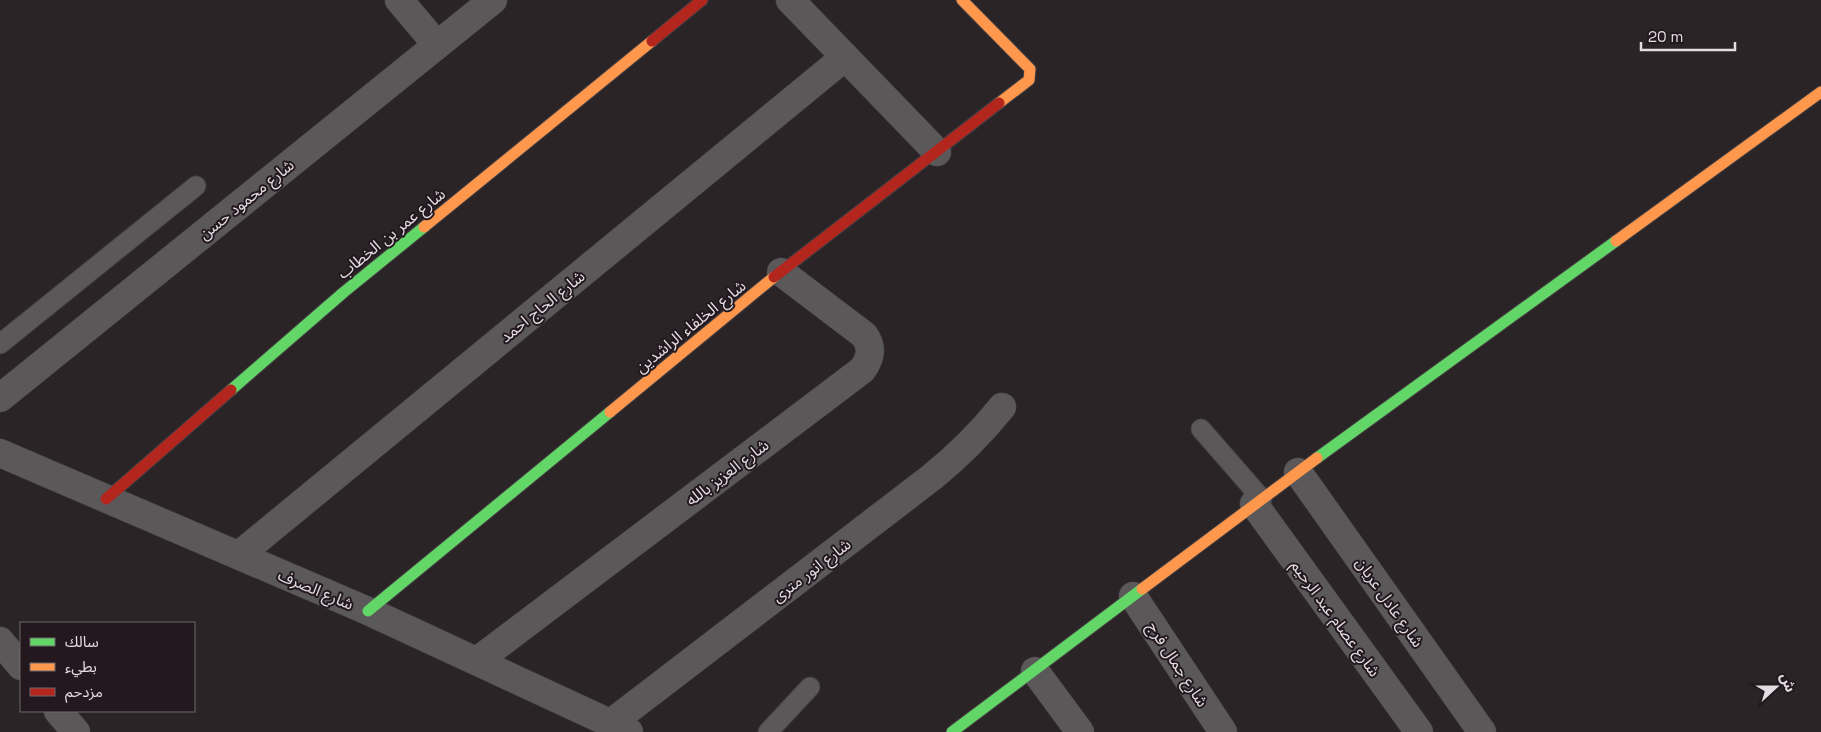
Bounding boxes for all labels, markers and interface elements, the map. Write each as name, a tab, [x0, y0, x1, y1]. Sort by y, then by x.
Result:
scale bar	[1641, 20, 1735, 52]
text: 20 m	[1648, 27, 1683, 46]
street label: شارع محمود حسن	[194, 154, 300, 246]
street label: شارع عمر بن الخطاب	[333, 183, 451, 285]
street label: شارع الحاج احمد	[496, 266, 590, 349]
street label: شارع الخلفاء الراشدين	[631, 275, 751, 379]
street label: شارع العزيز بالله	[682, 434, 774, 512]
street label: شارع انور مترى	[768, 534, 856, 609]
street label: شارع عادل عريان	[1349, 553, 1428, 653]
street label: شارع عصام عبد الرحيم	[1285, 556, 1385, 682]
street label: شارع الصرف	[274, 564, 357, 617]
street label: شارع جمال فرج	[1141, 618, 1213, 712]
legend	[20, 622, 195, 712]
text: سالك	[65, 632, 99, 651]
text: بطيء	[65, 657, 97, 678]
north arrow	[1751, 662, 1801, 712]
text: ش	[1776, 670, 1800, 695]
text: مزدحم	[65, 682, 103, 703]

